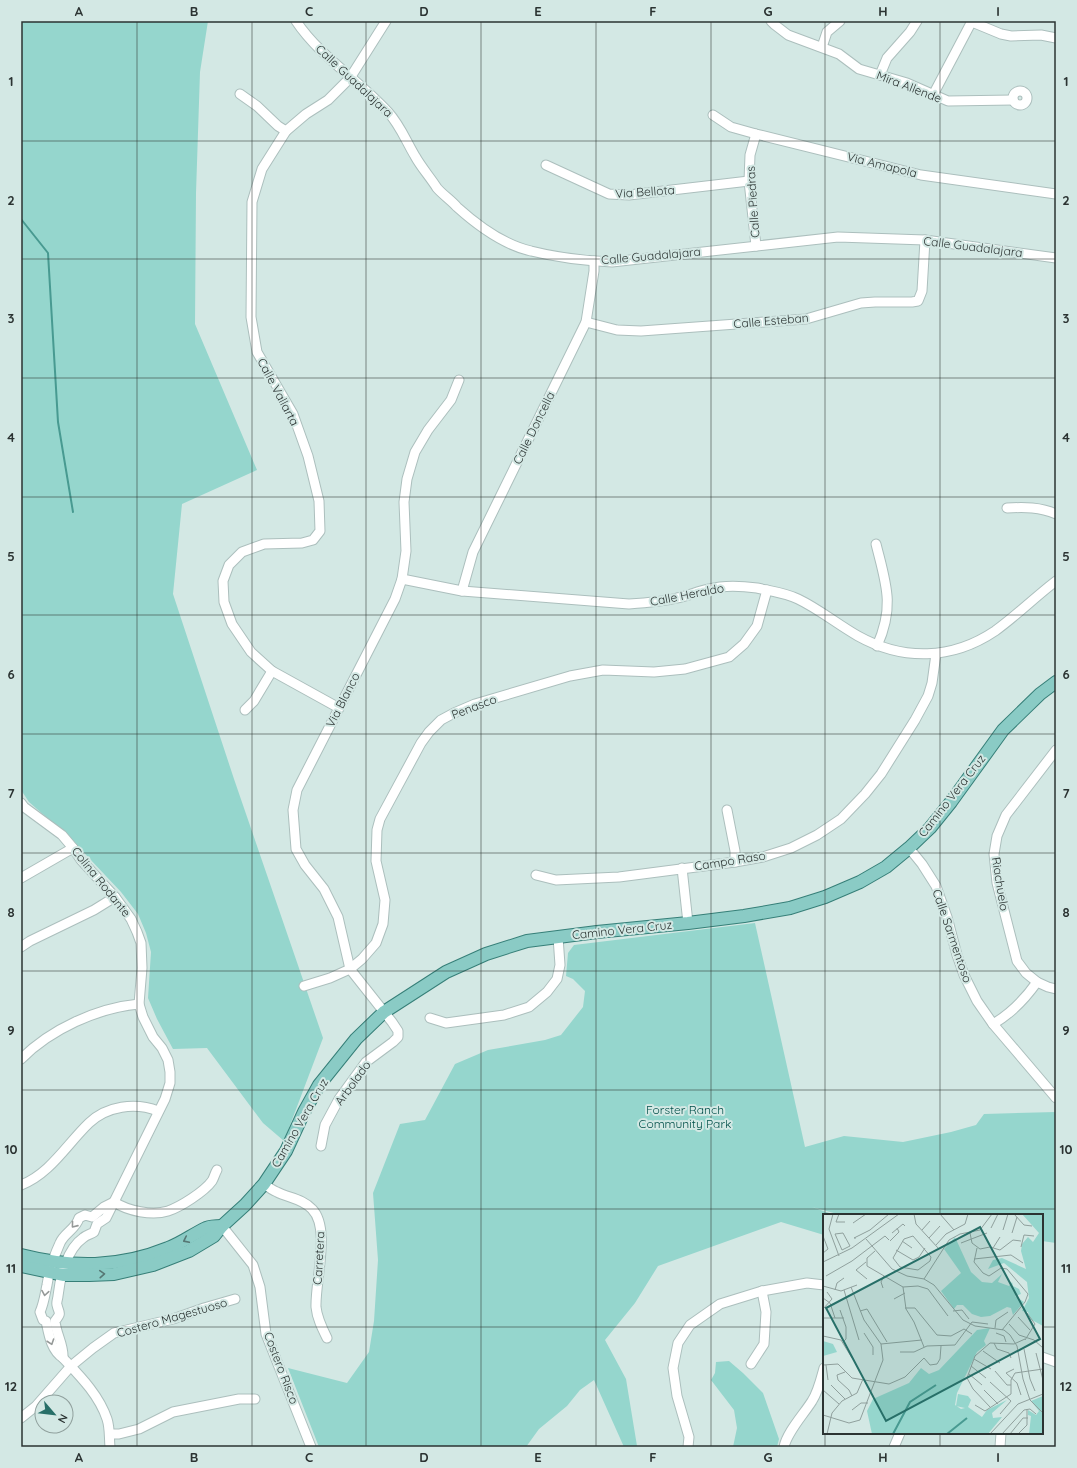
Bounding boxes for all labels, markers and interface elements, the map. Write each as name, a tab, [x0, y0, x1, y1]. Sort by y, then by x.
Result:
text: A	[75, 3, 84, 19]
text: B	[190, 3, 198, 19]
text: C	[305, 3, 313, 19]
text: D	[419, 3, 429, 19]
text: E	[534, 3, 542, 19]
text: F	[649, 3, 657, 19]
text: G	[763, 3, 773, 19]
text: H	[878, 3, 888, 19]
text: I	[996, 3, 1000, 19]
street label: Calle Guadalajara	[313, 41, 396, 120]
street label: Mira Allende	[875, 67, 944, 106]
text: 1	[8, 73, 14, 89]
text: 1	[1063, 73, 1069, 89]
street label: Via Amapola	[846, 149, 919, 180]
street label: Calle Piedras	[742, 165, 762, 238]
street label: Via Bellota	[615, 182, 675, 201]
text: 2	[7, 192, 15, 208]
text: 2	[1062, 192, 1070, 208]
street label: Calle Guadalajara	[923, 233, 1024, 260]
street label: Calle Guadalajara	[601, 244, 701, 267]
text: 3	[8, 310, 15, 326]
street label: Calle Esteban	[733, 310, 809, 331]
text: 3	[1063, 310, 1070, 326]
street label: Calle Vallarta	[254, 355, 303, 428]
street label: Calle Doncella	[509, 389, 558, 467]
text: 4	[7, 429, 15, 445]
text: 4	[1062, 429, 1070, 445]
text: 5	[7, 548, 15, 564]
text: 5	[1062, 548, 1070, 564]
street label: Calle Heraldo	[649, 580, 725, 609]
text: 6	[7, 666, 15, 682]
text: 6	[1062, 666, 1070, 682]
street label: Via Blanco	[322, 670, 363, 730]
street label: Penasco	[449, 691, 499, 722]
street label: Camino Vera Cruz	[915, 751, 989, 840]
text: 7	[7, 785, 15, 801]
text: 7	[1062, 785, 1070, 801]
street label: Colina Rodante	[69, 844, 134, 920]
street label: Campo Raso	[693, 847, 767, 874]
street label: Riachuelo	[989, 856, 1012, 912]
street label: Calle Sarmentoso	[929, 887, 976, 985]
text: 8	[7, 904, 15, 920]
text: 8	[1062, 904, 1070, 920]
street label: Camino Vera Cruz	[571, 917, 673, 942]
text: 9	[7, 1022, 15, 1038]
text: 9	[1062, 1022, 1070, 1038]
street label: Arbolado	[331, 1057, 374, 1108]
street label: Camino Vera Cruz	[268, 1075, 331, 1170]
park label: Forster Ranch Community Park	[639, 1102, 731, 1131]
text: 10	[4, 1141, 18, 1157]
text: 10	[1059, 1141, 1073, 1157]
inset map	[823, 1214, 1043, 1434]
one-way arrow	[72, 1220, 79, 1228]
street label: Carretera	[310, 1231, 327, 1285]
one-way arrow	[183, 1235, 190, 1243]
text: 11	[6, 1260, 16, 1276]
text: 11	[1061, 1260, 1071, 1276]
one-way arrow	[99, 1270, 105, 1279]
one-way arrow	[41, 1290, 50, 1296]
street label: Costero Magestuoso	[115, 1295, 229, 1340]
street label: Costero Risco	[261, 1330, 302, 1406]
one-way arrow	[47, 1338, 55, 1345]
text: 12	[5, 1378, 17, 1394]
text: 12	[1060, 1378, 1072, 1394]
north arrow	[34, 1394, 74, 1434]
text: N	[55, 1412, 71, 1426]
text: A	[75, 1449, 84, 1465]
text: B	[190, 1449, 198, 1465]
text: C	[305, 1449, 313, 1465]
text: D	[419, 1449, 429, 1465]
text: E	[534, 1449, 542, 1465]
text: F	[649, 1449, 657, 1465]
text: G	[763, 1449, 773, 1465]
text: H	[878, 1449, 888, 1465]
text: I	[996, 1449, 1000, 1465]

